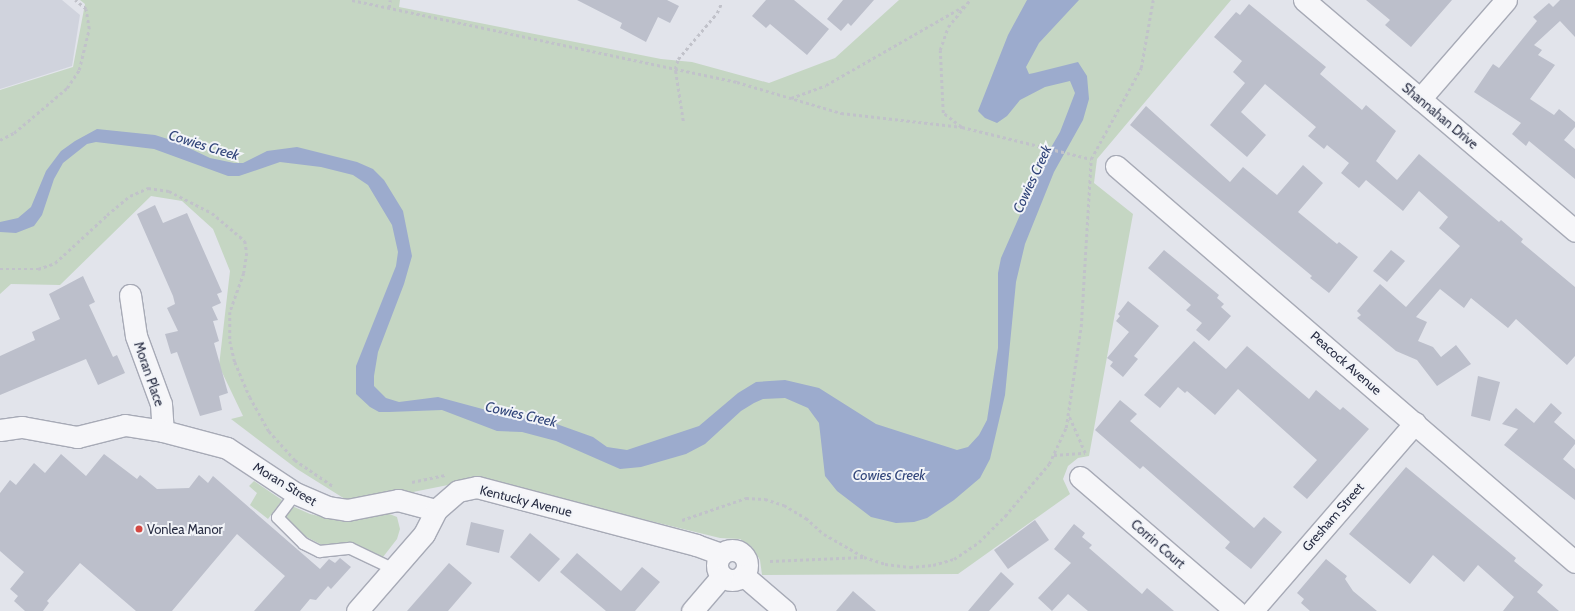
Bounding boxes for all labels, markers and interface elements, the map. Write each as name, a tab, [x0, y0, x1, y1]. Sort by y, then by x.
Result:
street label: Shannahan Drive	[1399, 80, 1481, 152]
water label: Cowies Creek	[167, 126, 241, 164]
water label: Cowies Creek	[1009, 143, 1055, 215]
street label: Peacock Avenue	[1307, 328, 1385, 398]
street label: Moran Place	[131, 340, 167, 408]
water label: Cowies Creek	[484, 398, 558, 430]
street label: Moran Street	[250, 459, 320, 509]
water label: Cowies Creek	[853, 467, 925, 483]
street label: Gresham Street	[1299, 480, 1367, 554]
street label: Kentucky Avenue	[478, 482, 574, 520]
street label: Corrin Court	[1128, 516, 1188, 572]
place label: Vonlea Manor	[147, 521, 223, 537]
marker: Vonlea Manor	[134, 524, 144, 534]

